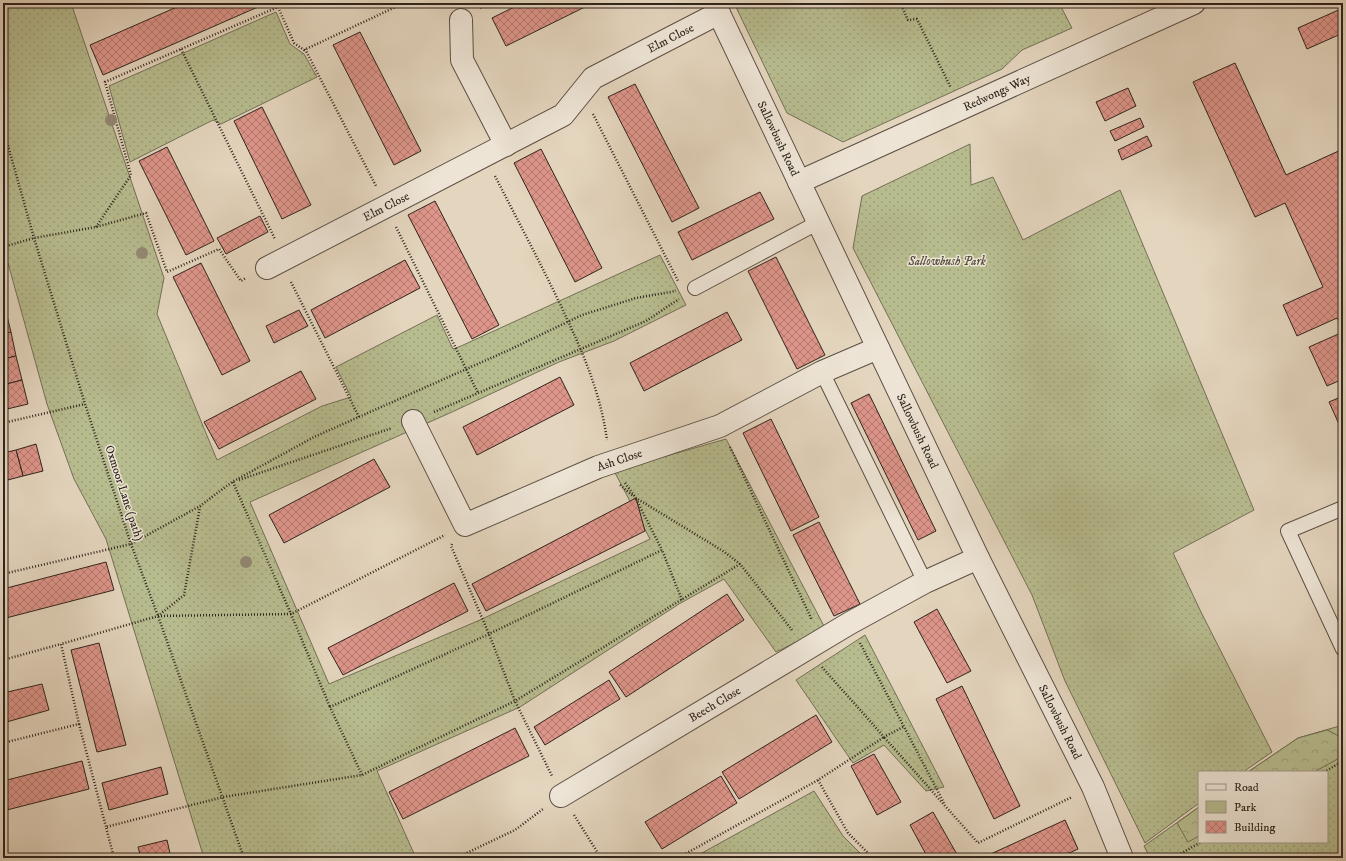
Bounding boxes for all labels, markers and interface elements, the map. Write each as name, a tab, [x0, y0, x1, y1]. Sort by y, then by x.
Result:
street label: Elm Close	[645, 20, 696, 56]
street label: Redwongs Way	[961, 71, 1033, 114]
street label: Sallowbush Road	[754, 99, 803, 178]
street label: Elm Close	[360, 188, 412, 225]
park label: Sallowbush Park	[907, 254, 986, 269]
street label: Sallowbush Road	[893, 391, 942, 471]
street label: Oxmoor Lane (path)	[101, 443, 147, 543]
street label: Ash Close	[595, 445, 644, 474]
street label: Sallowbush Road	[1035, 682, 1085, 762]
street label: Beech Close	[686, 683, 743, 725]
legend	[1198, 771, 1328, 843]
text: Road	[1234, 780, 1259, 795]
text: Park	[1234, 800, 1256, 815]
text: Building	[1234, 820, 1275, 835]

